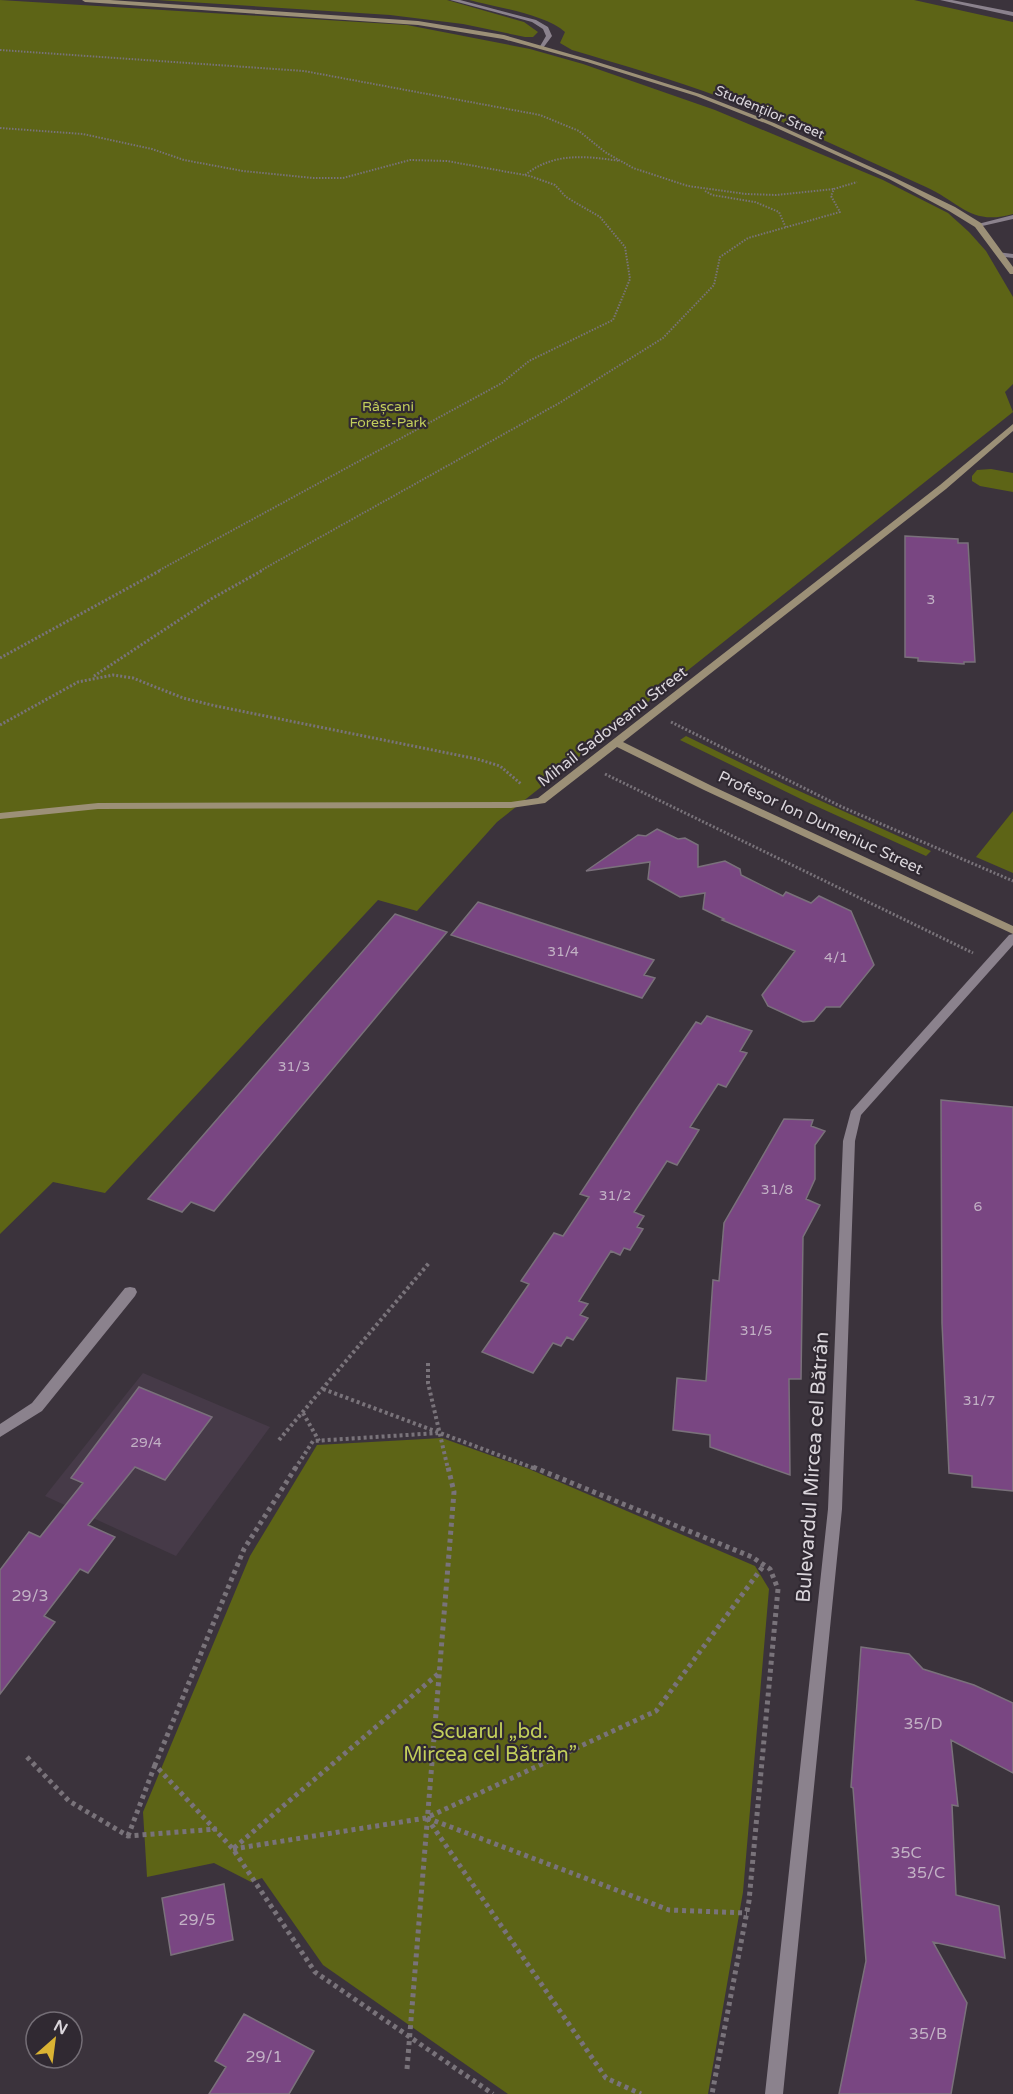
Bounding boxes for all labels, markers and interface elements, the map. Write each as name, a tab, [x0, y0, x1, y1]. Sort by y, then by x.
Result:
street label: Studenților Street	[713, 82, 828, 143]
park label: Râșcani Forest-Park	[349, 398, 427, 431]
house number: 3	[927, 591, 935, 608]
street label: Mihail Sadoveanu Street	[534, 662, 691, 791]
street label: Profesor Ion Dumeniuc Street	[715, 767, 926, 879]
house number: 31/4	[547, 943, 579, 960]
house number: 4/1	[824, 949, 848, 966]
house number: 31/3	[278, 1058, 310, 1075]
house number: 31/8	[761, 1181, 793, 1198]
house number: 31/2	[599, 1187, 631, 1204]
house number: 6	[974, 1198, 983, 1215]
house number: 31/5	[740, 1322, 772, 1339]
street label: Bulevardul Mircea cel Bătrân	[792, 1331, 834, 1603]
house number: 31/7	[963, 1392, 995, 1409]
house number: 29/4	[130, 1434, 162, 1451]
house number: 29/3	[11, 1586, 49, 1606]
house number: 35/D	[903, 1714, 943, 1734]
park label: Scuarul „bd. Mircea cel Bătrân”	[403, 1720, 577, 1767]
house number: 35C	[890, 1843, 922, 1863]
house number: 35/C	[907, 1863, 945, 1883]
house number: 29/5	[178, 1910, 216, 1930]
north arrow	[24, 2010, 84, 2070]
text: N	[50, 2016, 71, 2039]
house number: 35/B	[909, 2024, 947, 2044]
house number: 29/1	[245, 2047, 283, 2067]

